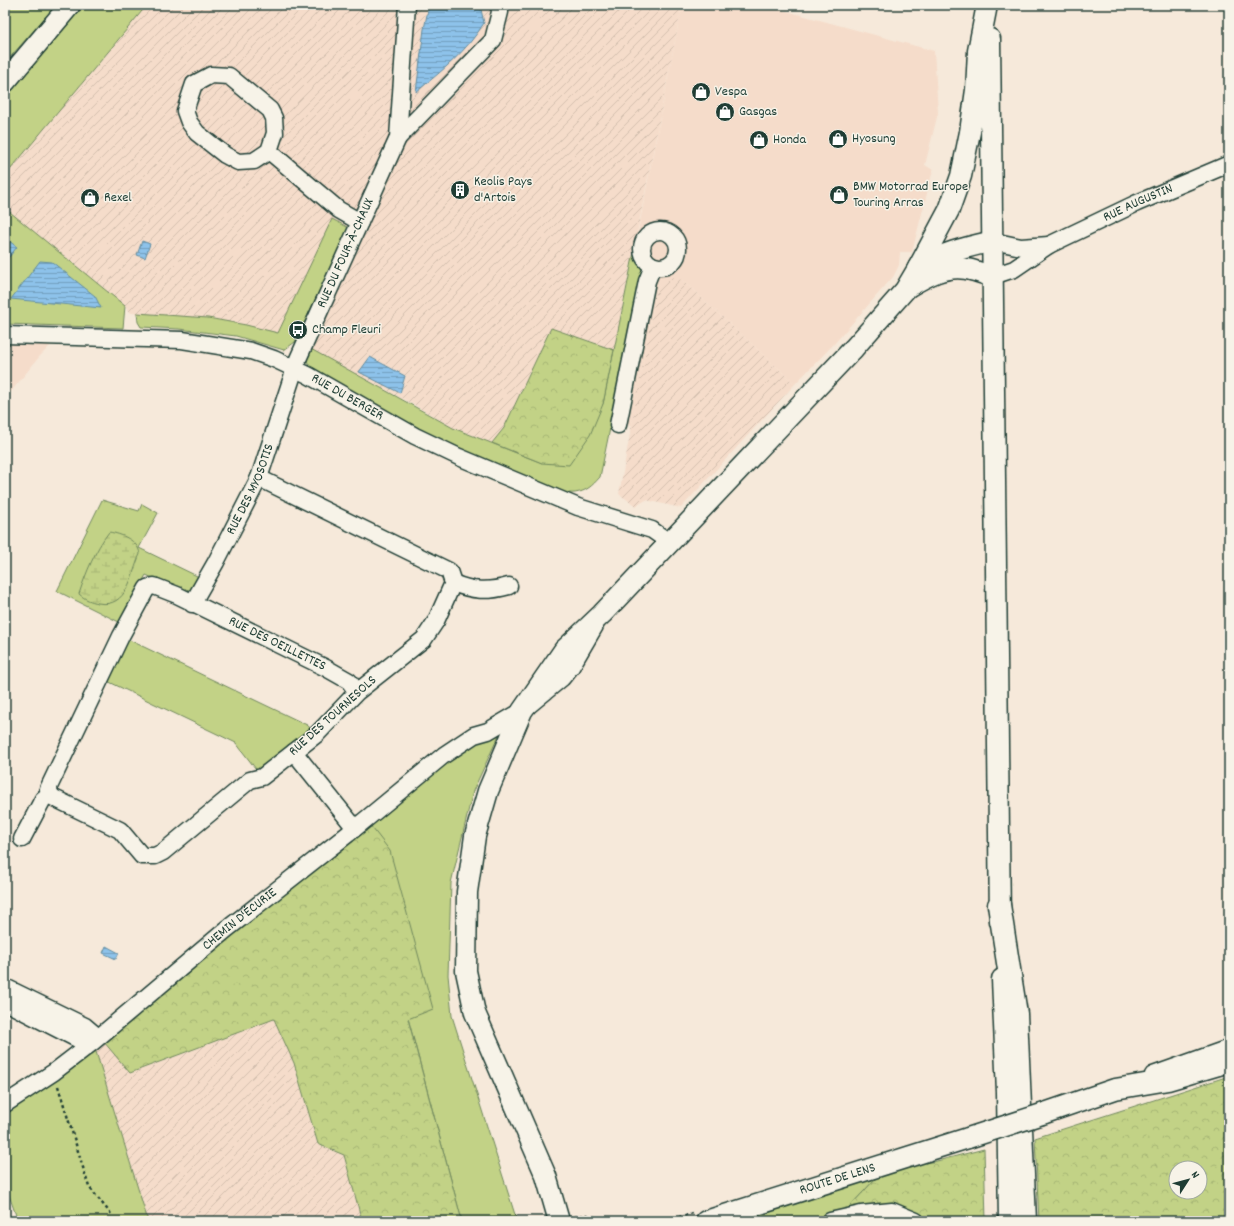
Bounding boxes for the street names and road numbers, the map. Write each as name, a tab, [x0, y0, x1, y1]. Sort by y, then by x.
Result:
street label: RUE AUGUSTIN	[1100, 179, 1176, 228]
street label: RUE DU FOUR-À-CHAUX	[312, 195, 379, 311]
street label: RUE DU BERGER	[307, 369, 387, 426]
street label: RUE DES MYOSOTIS	[222, 441, 279, 538]
street label: RUE DES OEILLETTES	[225, 612, 329, 676]
street label: RUE DES TOURNESOLS	[284, 671, 382, 761]
street label: CHEMIN D'ÉCURIE	[198, 883, 282, 956]
street label: ROUTE DE LENS	[797, 1158, 878, 1201]

